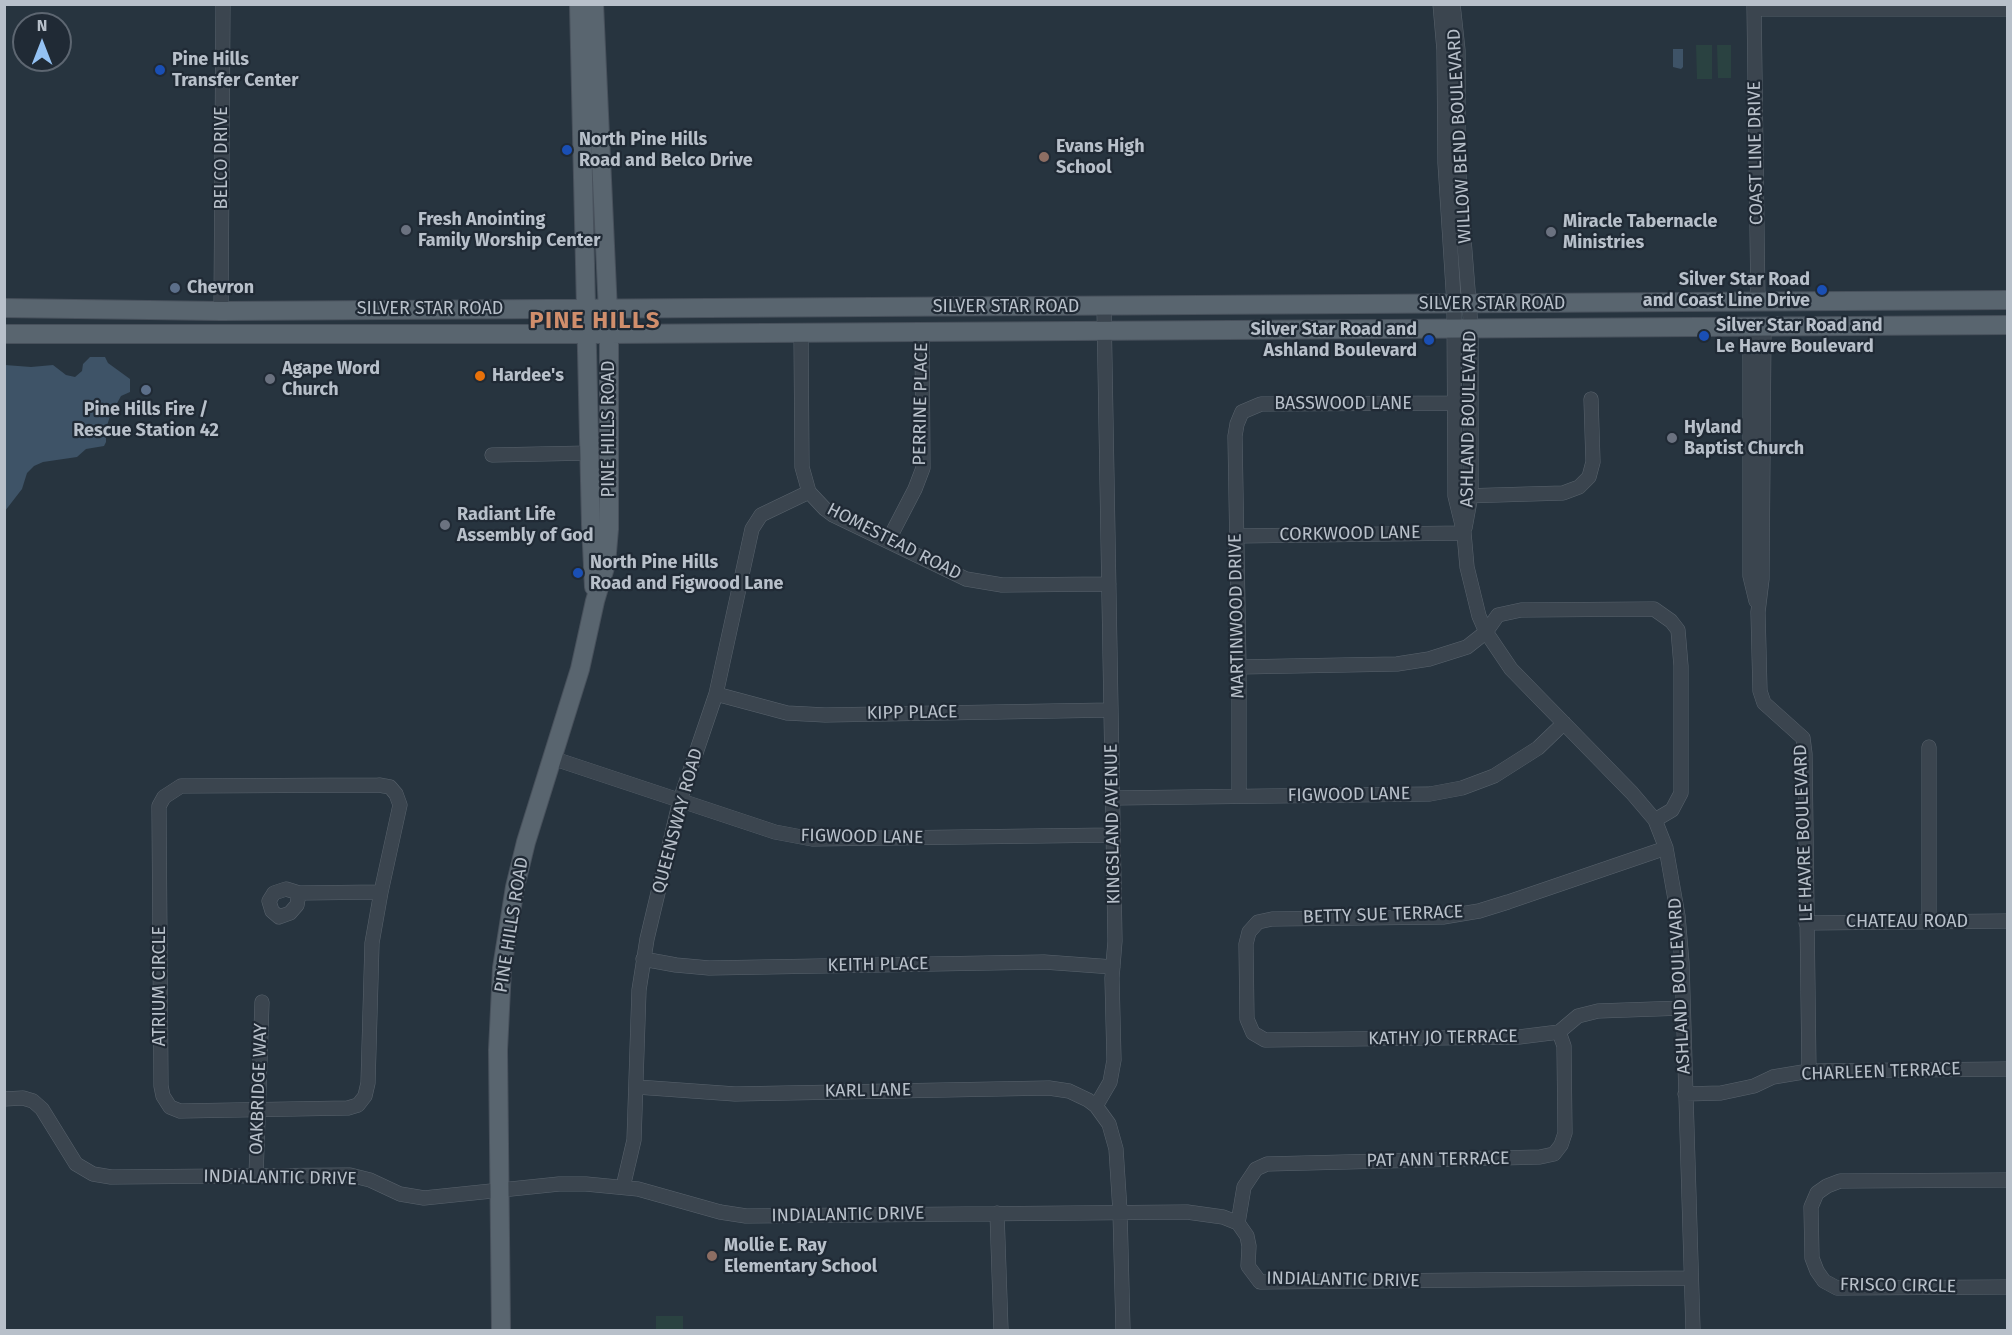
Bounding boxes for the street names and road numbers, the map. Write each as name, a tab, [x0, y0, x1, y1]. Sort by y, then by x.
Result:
street label: WILLOW BEND BOULEVARD	[1444, 28, 1476, 244]
street label: COAST LINE DRIVE	[1744, 81, 1768, 225]
street label: BELCO DRIVE	[211, 106, 233, 210]
street label: SILVER STAR ROAD	[1419, 293, 1565, 315]
street label: SILVER STAR ROAD	[933, 296, 1079, 318]
street label: SILVER STAR ROAD	[357, 298, 503, 320]
street label: ASHLAND BOULEVARD	[1457, 330, 1481, 508]
street label: PERRINE PLACE	[909, 342, 933, 466]
street label: PINE HILLS ROAD	[598, 360, 620, 498]
street label: BASSWOOD LANE	[1274, 393, 1412, 415]
street label: HOMESTEAD ROAD	[823, 499, 965, 585]
street label: CORKWOOD LANE	[1279, 522, 1421, 546]
street label: MARTINWOOD DRIVE	[1225, 533, 1249, 699]
street label: KIPP PLACE	[866, 701, 958, 725]
street label: KINGSLAND AVENUE	[1101, 743, 1125, 905]
street label: LE HAVRE BOULEVARD	[1790, 744, 1818, 922]
street label: QUEENSWAY ROAD	[648, 746, 708, 896]
street label: FIGWOOD LANE	[1287, 783, 1411, 807]
street label: FIGWOOD LANE	[800, 825, 924, 849]
street label: PINE HILLS ROAD	[491, 856, 533, 994]
street label: ASHLAND BOULEVARD	[1665, 897, 1695, 1075]
street label: BETTY SUE TERRACE	[1302, 901, 1464, 929]
street label: CHATEAU ROAD	[1846, 911, 1968, 933]
street label: ATRIUM CIRCLE	[149, 926, 171, 1046]
street label: KEITH PLACE	[827, 953, 929, 977]
street label: OAKBRIDGE WAY	[246, 1023, 272, 1155]
street label: KATHY JO TERRACE	[1368, 1026, 1518, 1050]
street label: CHARLEEN TERRACE	[1801, 1058, 1961, 1086]
street label: KARL LANE	[824, 1079, 912, 1103]
street label: PAT ANN TERRACE	[1366, 1148, 1510, 1172]
street label: INDIALANTIC DRIVE	[203, 1166, 357, 1190]
street label: INDIALANTIC DRIVE	[771, 1203, 925, 1227]
street label: INDIALANTIC DRIVE	[1266, 1268, 1420, 1292]
street label: FRISCO CIRCLE	[1840, 1274, 1956, 1298]

